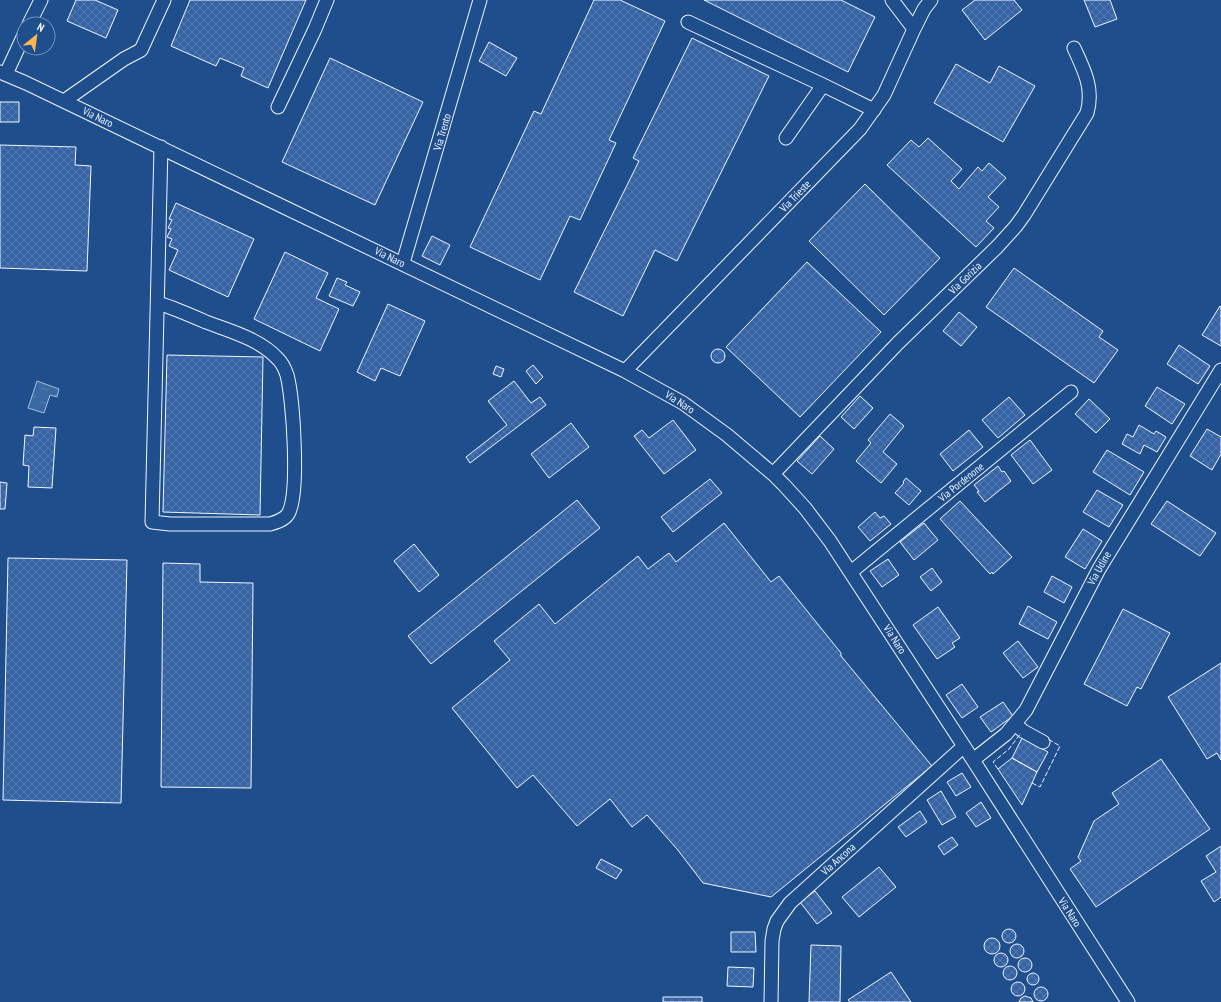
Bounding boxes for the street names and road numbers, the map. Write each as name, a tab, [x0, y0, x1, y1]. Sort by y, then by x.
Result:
street label: Via Naro	[80, 103, 116, 130]
street label: Via Trento	[430, 112, 454, 153]
street label: Via Trieste	[776, 177, 814, 216]
street label: Via Naro	[372, 243, 408, 270]
street label: Via Gorizia	[945, 259, 984, 298]
street label: Via Naro	[662, 387, 698, 417]
street label: Via Pordenone	[934, 459, 987, 505]
street label: Via Udine	[1084, 548, 1114, 588]
street label: Via Naro	[880, 621, 910, 657]
street label: Via Ancona	[817, 840, 858, 879]
street label: Via Naro	[1055, 894, 1085, 930]

